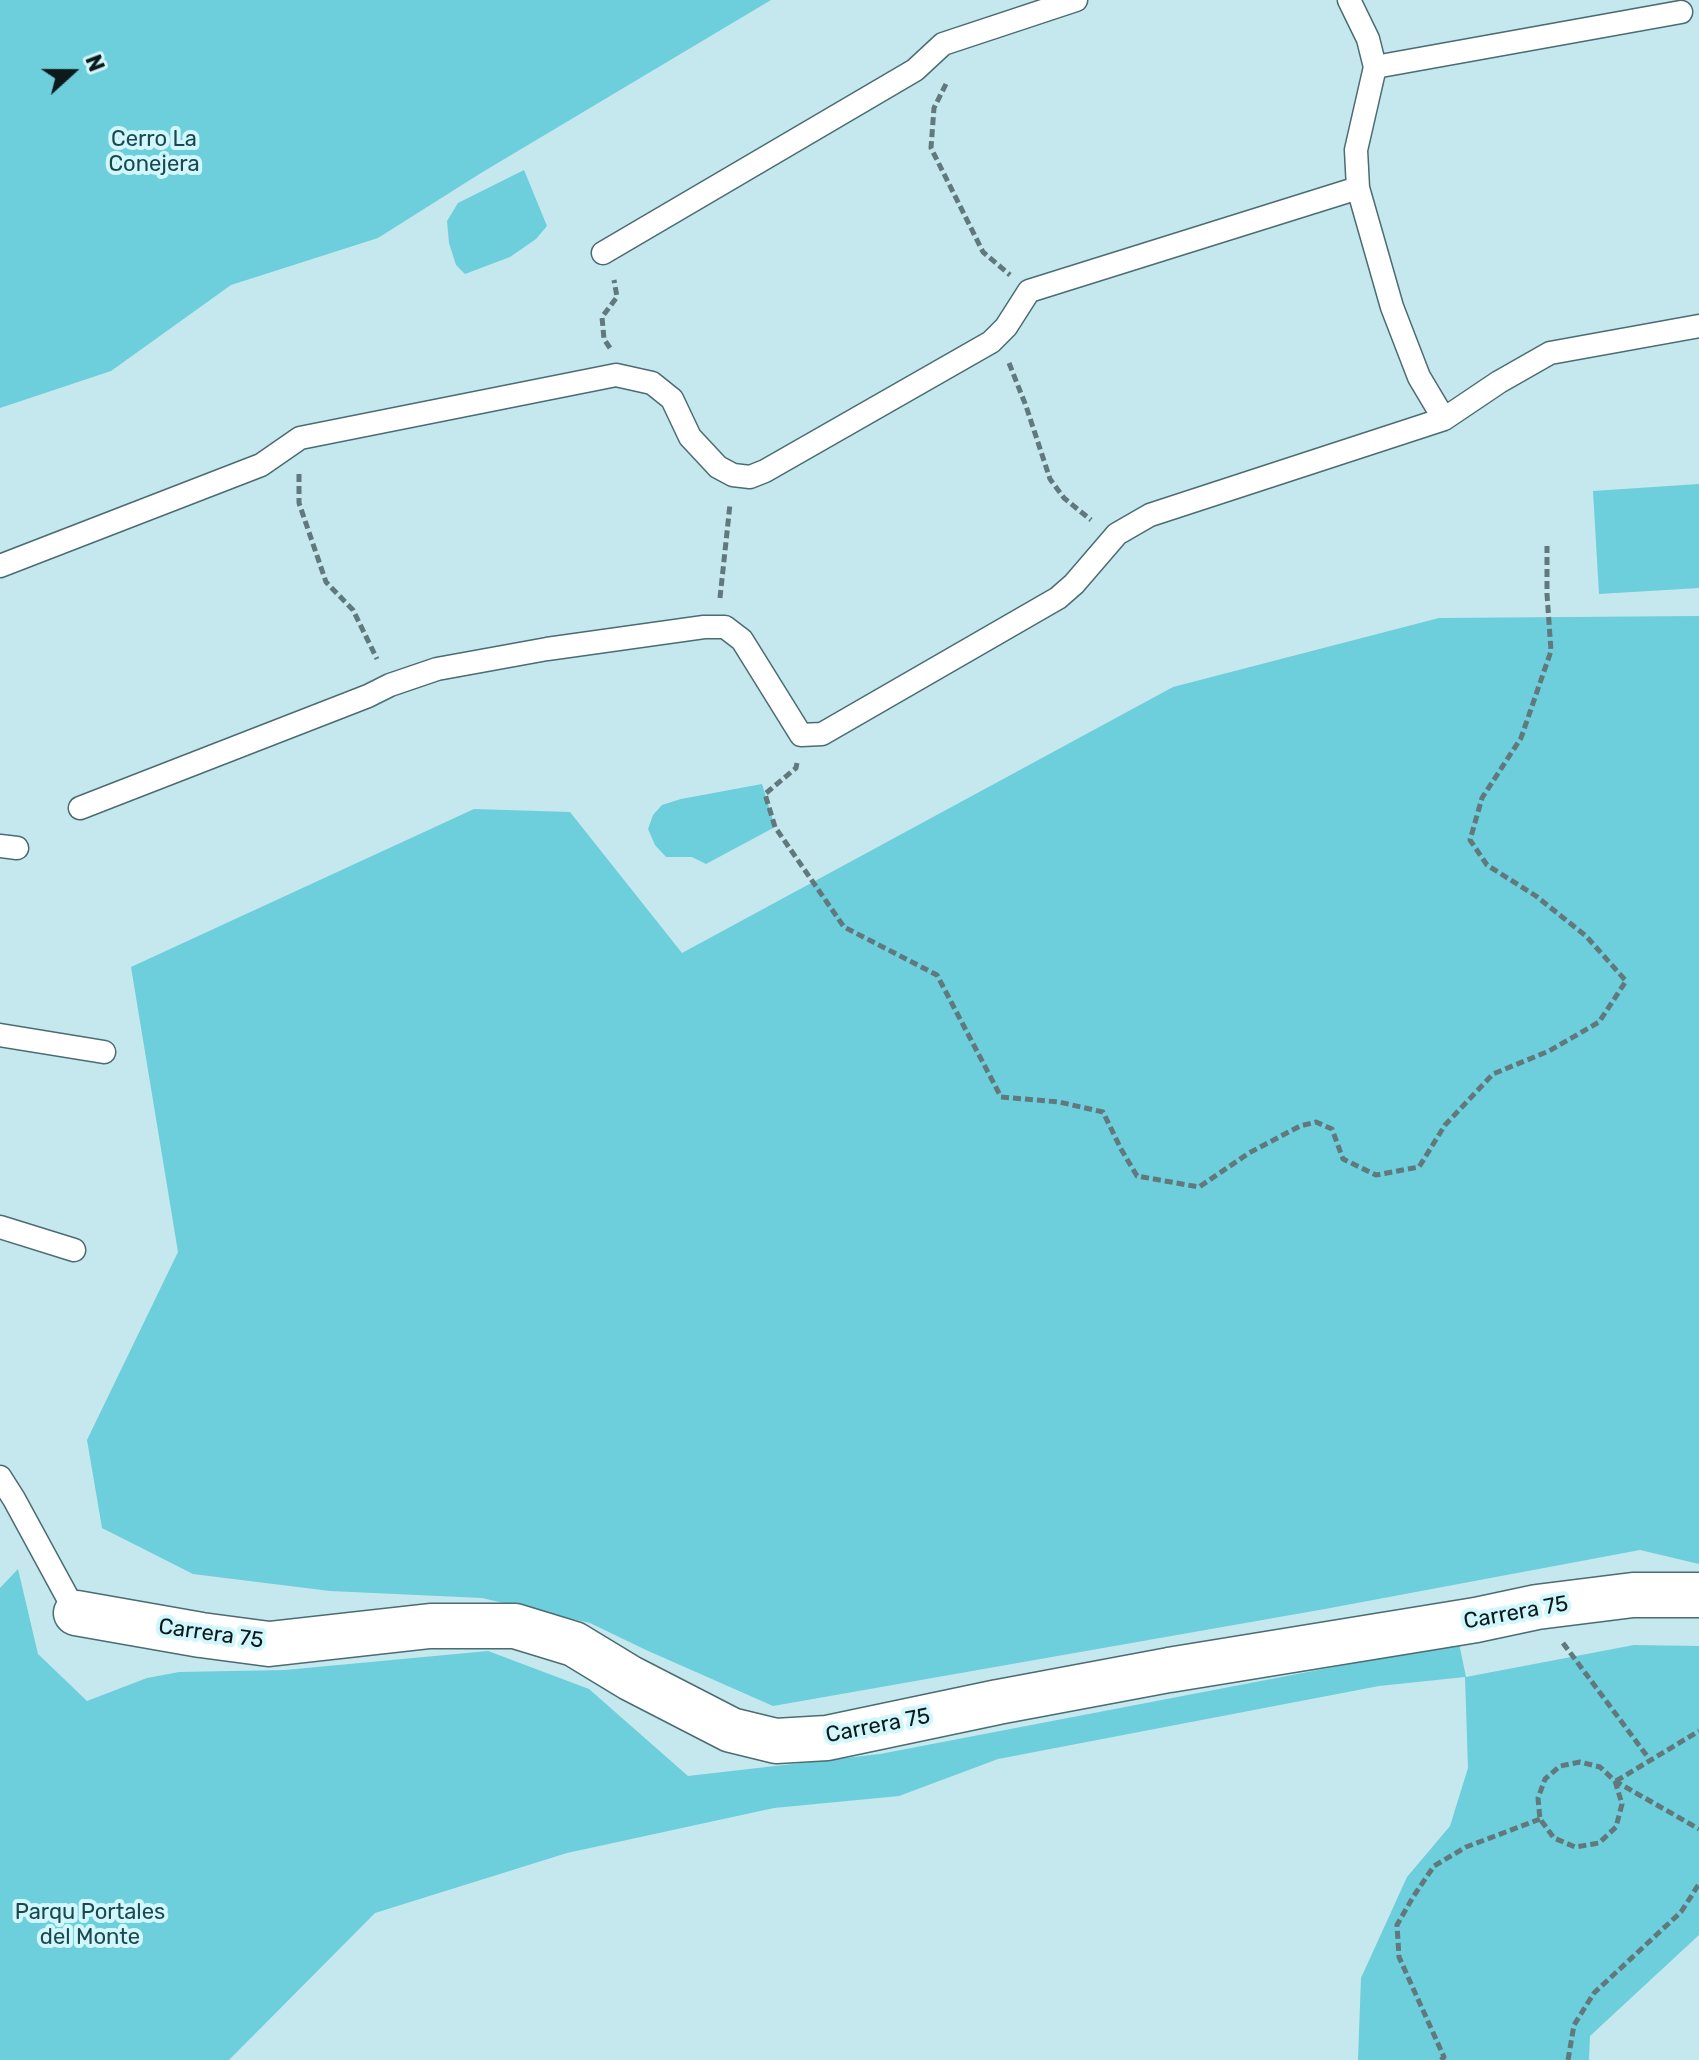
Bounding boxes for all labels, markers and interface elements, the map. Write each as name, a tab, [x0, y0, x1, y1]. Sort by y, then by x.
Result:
north arrow	[32, 32, 112, 112]
text: N	[79, 51, 110, 75]
park label: Cerro La Conejera	[108, 127, 200, 178]
street label: Carrera 75	[1462, 1591, 1570, 1635]
street label: Carrera 75	[157, 1614, 265, 1654]
street label: Carrera 75	[824, 1703, 932, 1749]
park label: Parqu Portales del Monte	[15, 1900, 165, 1952]

